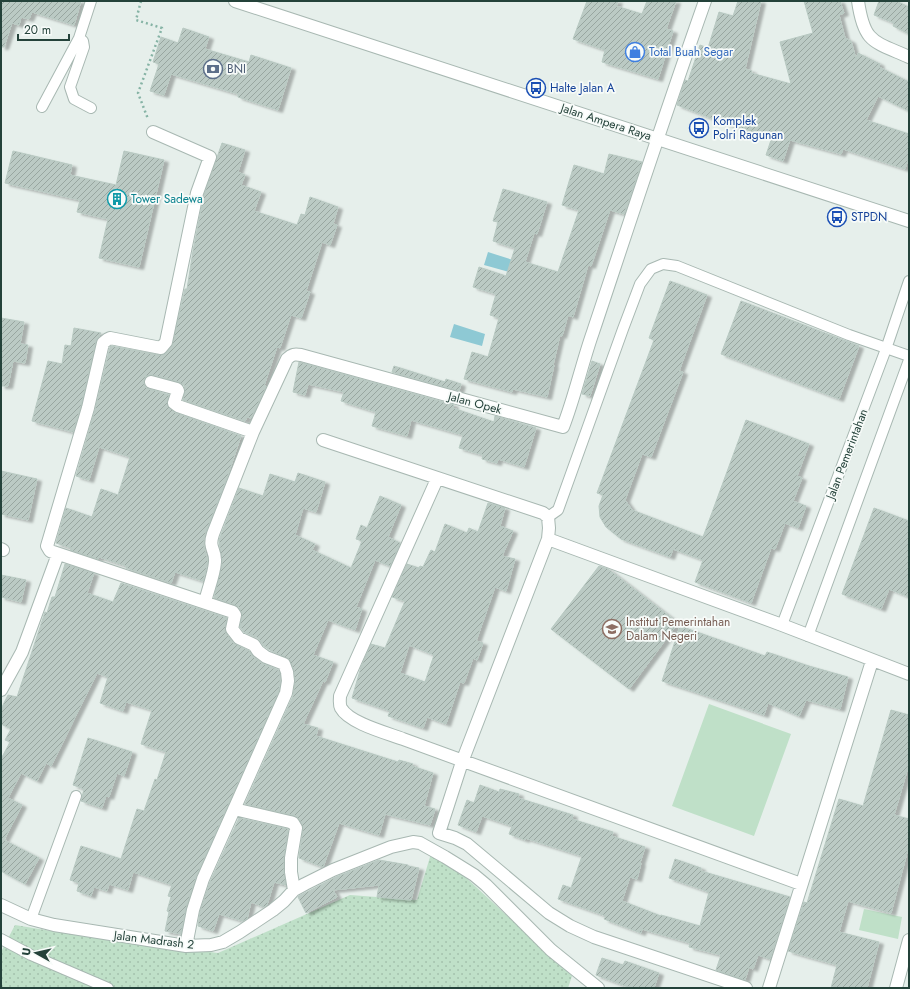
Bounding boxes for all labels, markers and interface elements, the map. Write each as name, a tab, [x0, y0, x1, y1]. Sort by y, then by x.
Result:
scale bar	[18, 16, 69, 42]
text: 20 m	[24, 21, 51, 39]
shop icon: Total Buah Segar	[624, 41, 646, 63]
place label: Total Buah Segar	[649, 43, 734, 61]
bank icon: BNI	[202, 58, 224, 80]
place label: BNI	[227, 60, 246, 78]
bus stop icon: Halte Jalan A	[525, 77, 547, 99]
place label: Halte Jalan A	[550, 79, 615, 97]
street label: Jalan Ampera Raya	[556, 98, 654, 145]
place label: Komplek Polri Ragunan	[713, 112, 783, 144]
bus stop icon: Komplek Polri Ragunan	[688, 117, 710, 139]
building icon: Tower Sadewa	[106, 188, 128, 210]
place label: Tower Sadewa	[131, 190, 203, 208]
bus stop icon: STPDN	[826, 206, 848, 228]
place label: STPDN	[851, 208, 887, 226]
street label: Jalan Opek	[444, 387, 505, 419]
street label: Jalan Pemerintahan	[821, 406, 873, 504]
place label: Institut Pemerintahan Dalam Negeri	[626, 613, 730, 645]
school or university icon: Institut Pemerintahan Dalam Negeri	[601, 618, 623, 640]
street label: Jalan Madrash 2	[111, 926, 195, 954]
north arrow	[16, 933, 56, 973]
text: U	[18, 947, 35, 957]

